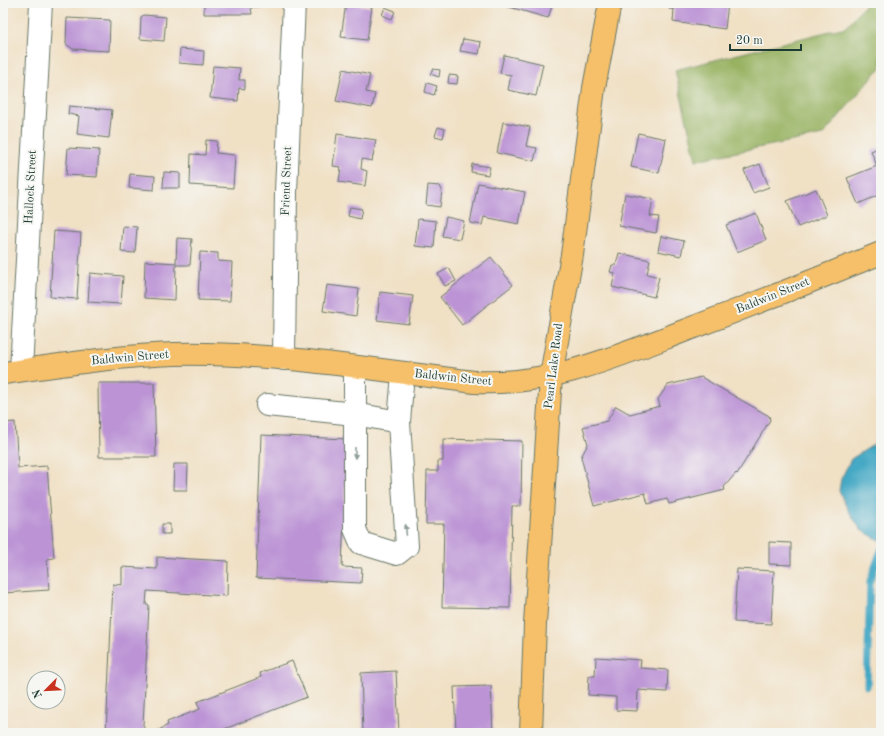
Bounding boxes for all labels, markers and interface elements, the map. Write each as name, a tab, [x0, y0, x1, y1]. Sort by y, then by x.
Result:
scale bar	[730, 26, 801, 52]
text: 20 m	[736, 35, 763, 47]
street label: Friend Street	[280, 146, 294, 216]
street label: Hallock Street	[23, 150, 39, 224]
street label: Baldwin Street	[735, 276, 811, 316]
street label: Pearl Lake Road	[543, 322, 565, 410]
street label: Baldwin Street	[91, 349, 169, 367]
street label: Baldwin Street	[414, 368, 492, 388]
one-way arrow	[352, 447, 358, 460]
one-way arrow	[402, 524, 409, 536]
north arrow	[26, 670, 66, 710]
text: N	[31, 687, 45, 700]

